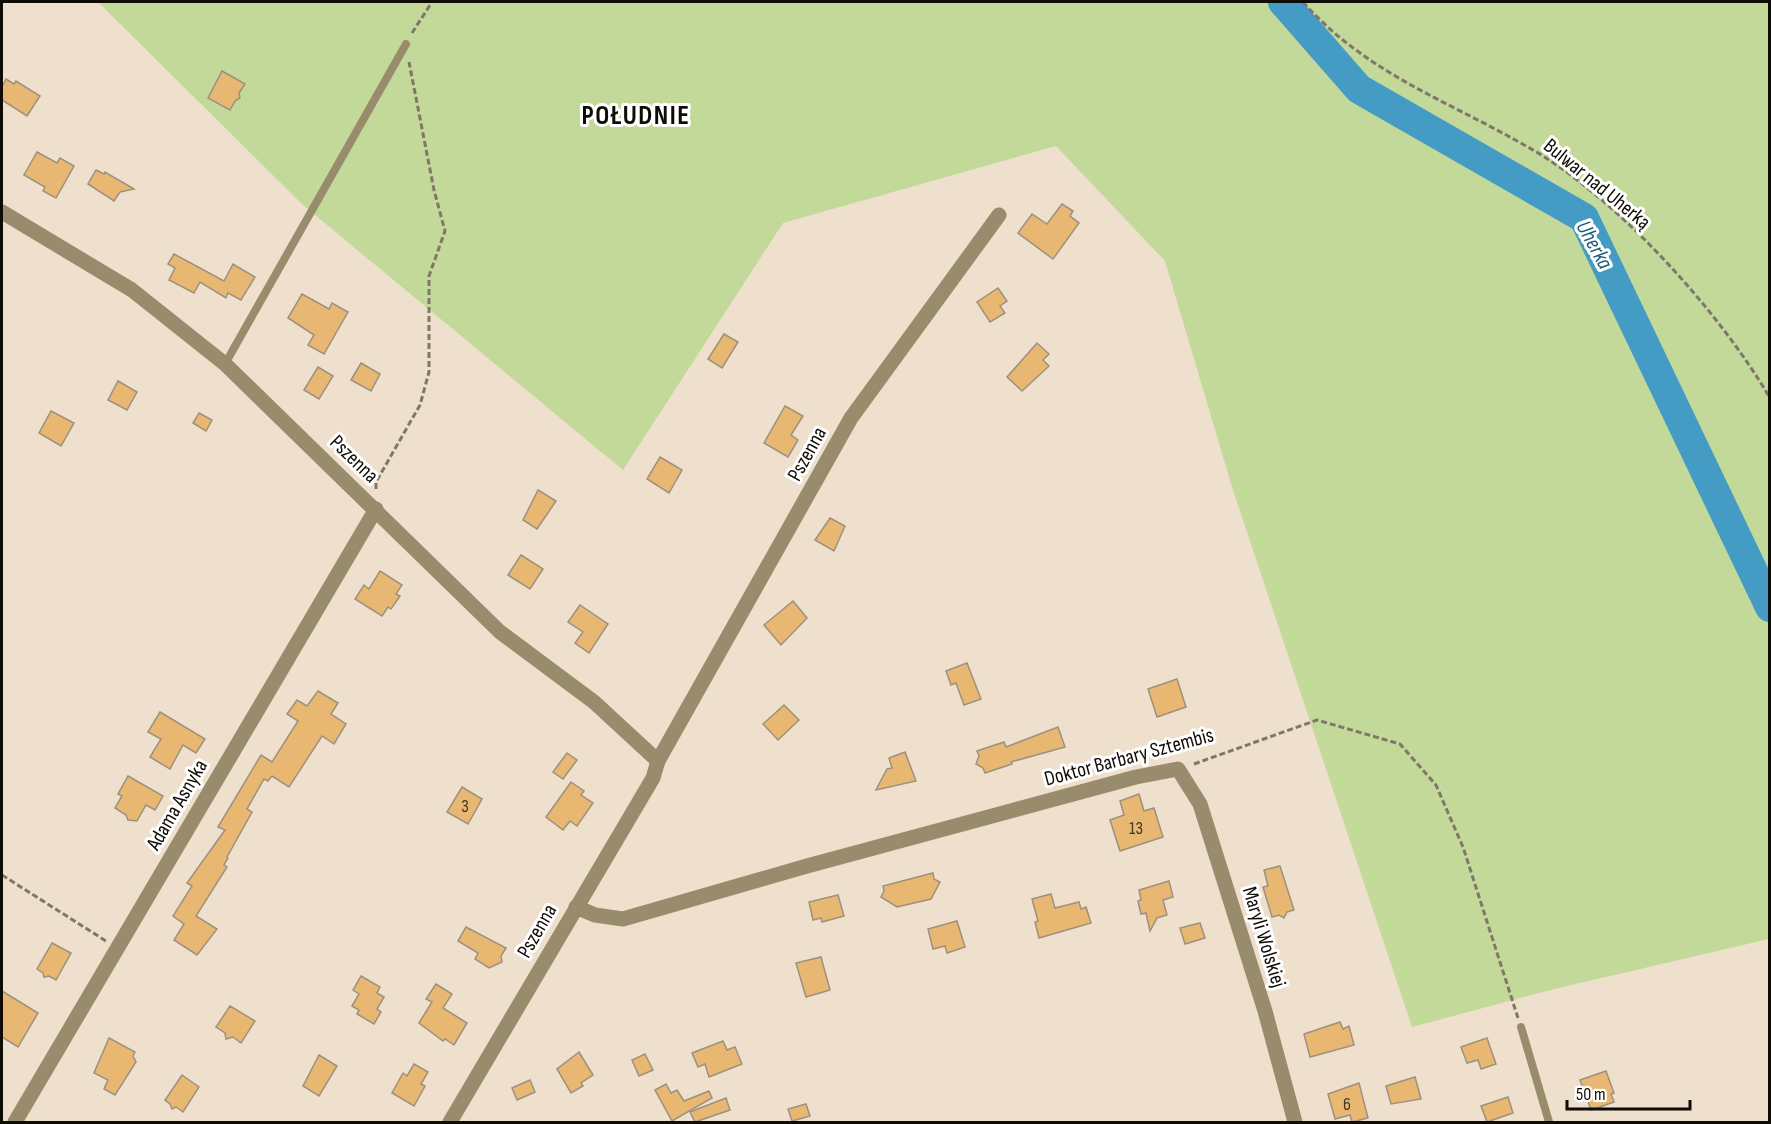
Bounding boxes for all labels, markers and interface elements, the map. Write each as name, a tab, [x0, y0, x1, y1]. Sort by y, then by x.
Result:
district label: POŁUDNIE	[582, 100, 690, 132]
street label: Bulwar nad Uherką	[1539, 133, 1655, 235]
water label: Uherka	[1570, 216, 1618, 274]
street label: Pszenna	[782, 423, 832, 485]
street label: Pszenna	[324, 430, 384, 488]
street label: Doktor Barbary Sztembis	[1042, 722, 1216, 792]
street label: Adama Asnyka	[141, 755, 213, 855]
house number: 3	[461, 796, 469, 817]
house number: 13	[1129, 818, 1143, 839]
street label: Maryli Wolskiej	[1237, 884, 1291, 990]
street label: Pszenna	[512, 900, 562, 962]
scale bar	[1567, 1073, 1690, 1111]
text: 50 m	[1576, 1084, 1606, 1105]
house number: 6	[1343, 1094, 1351, 1115]

